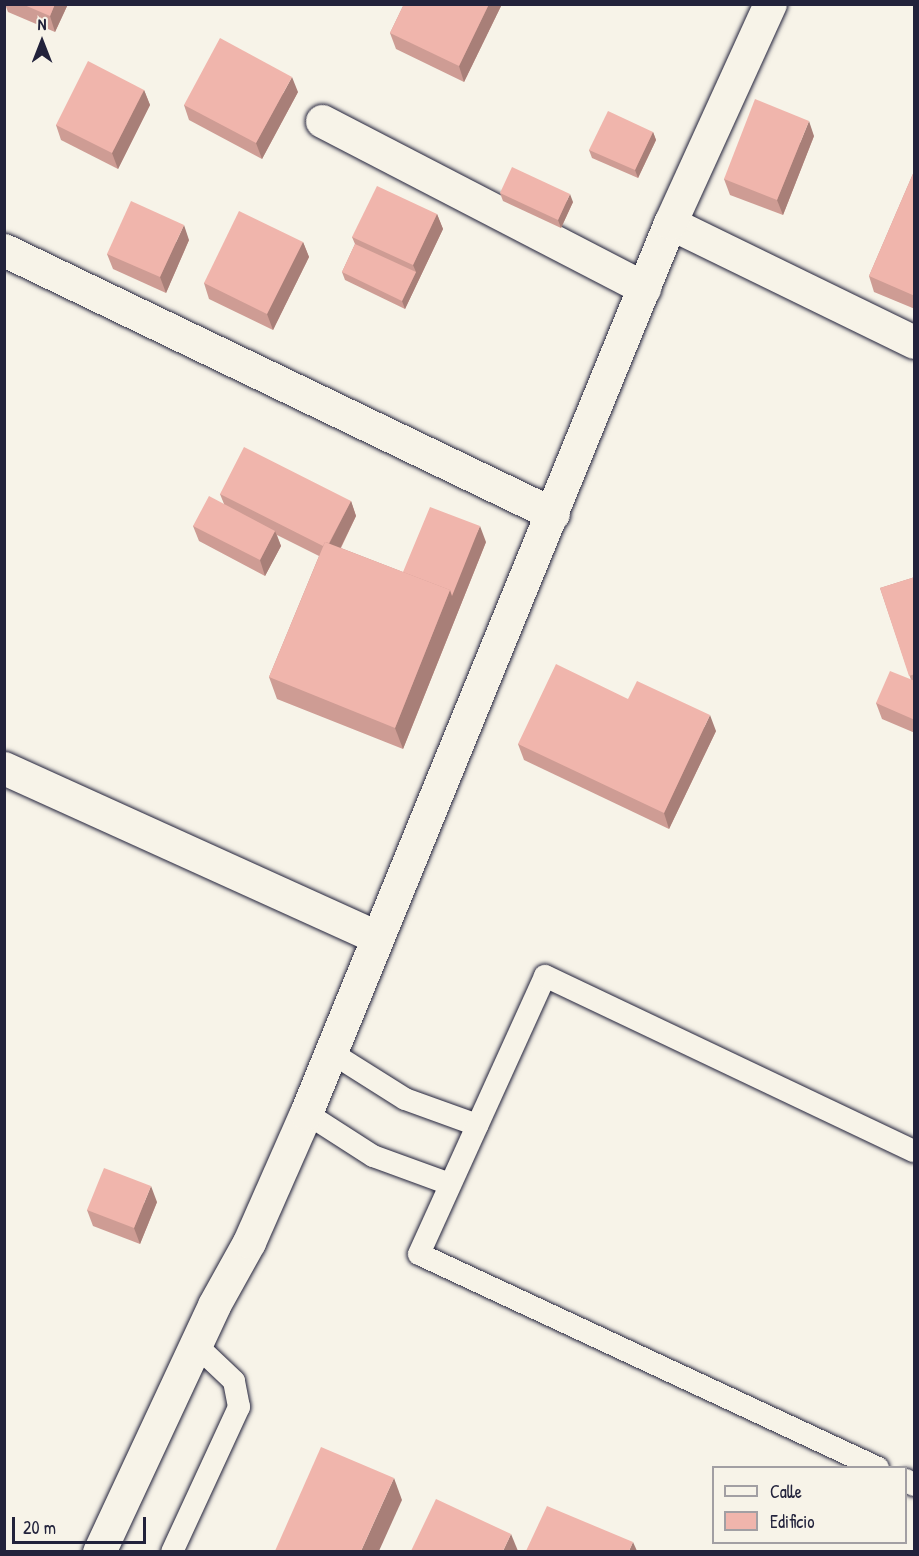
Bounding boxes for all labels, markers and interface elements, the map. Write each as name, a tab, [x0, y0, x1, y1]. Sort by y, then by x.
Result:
north arrow	[12, 12, 72, 72]
text: N	[38, 13, 46, 35]
legend	[712, 1466, 907, 1544]
text: Calle	[770, 1479, 802, 1504]
scale bar	[15, 1505, 148, 1543]
text: Edificio	[770, 1509, 814, 1534]
text: 20 m	[23, 1515, 56, 1540]

